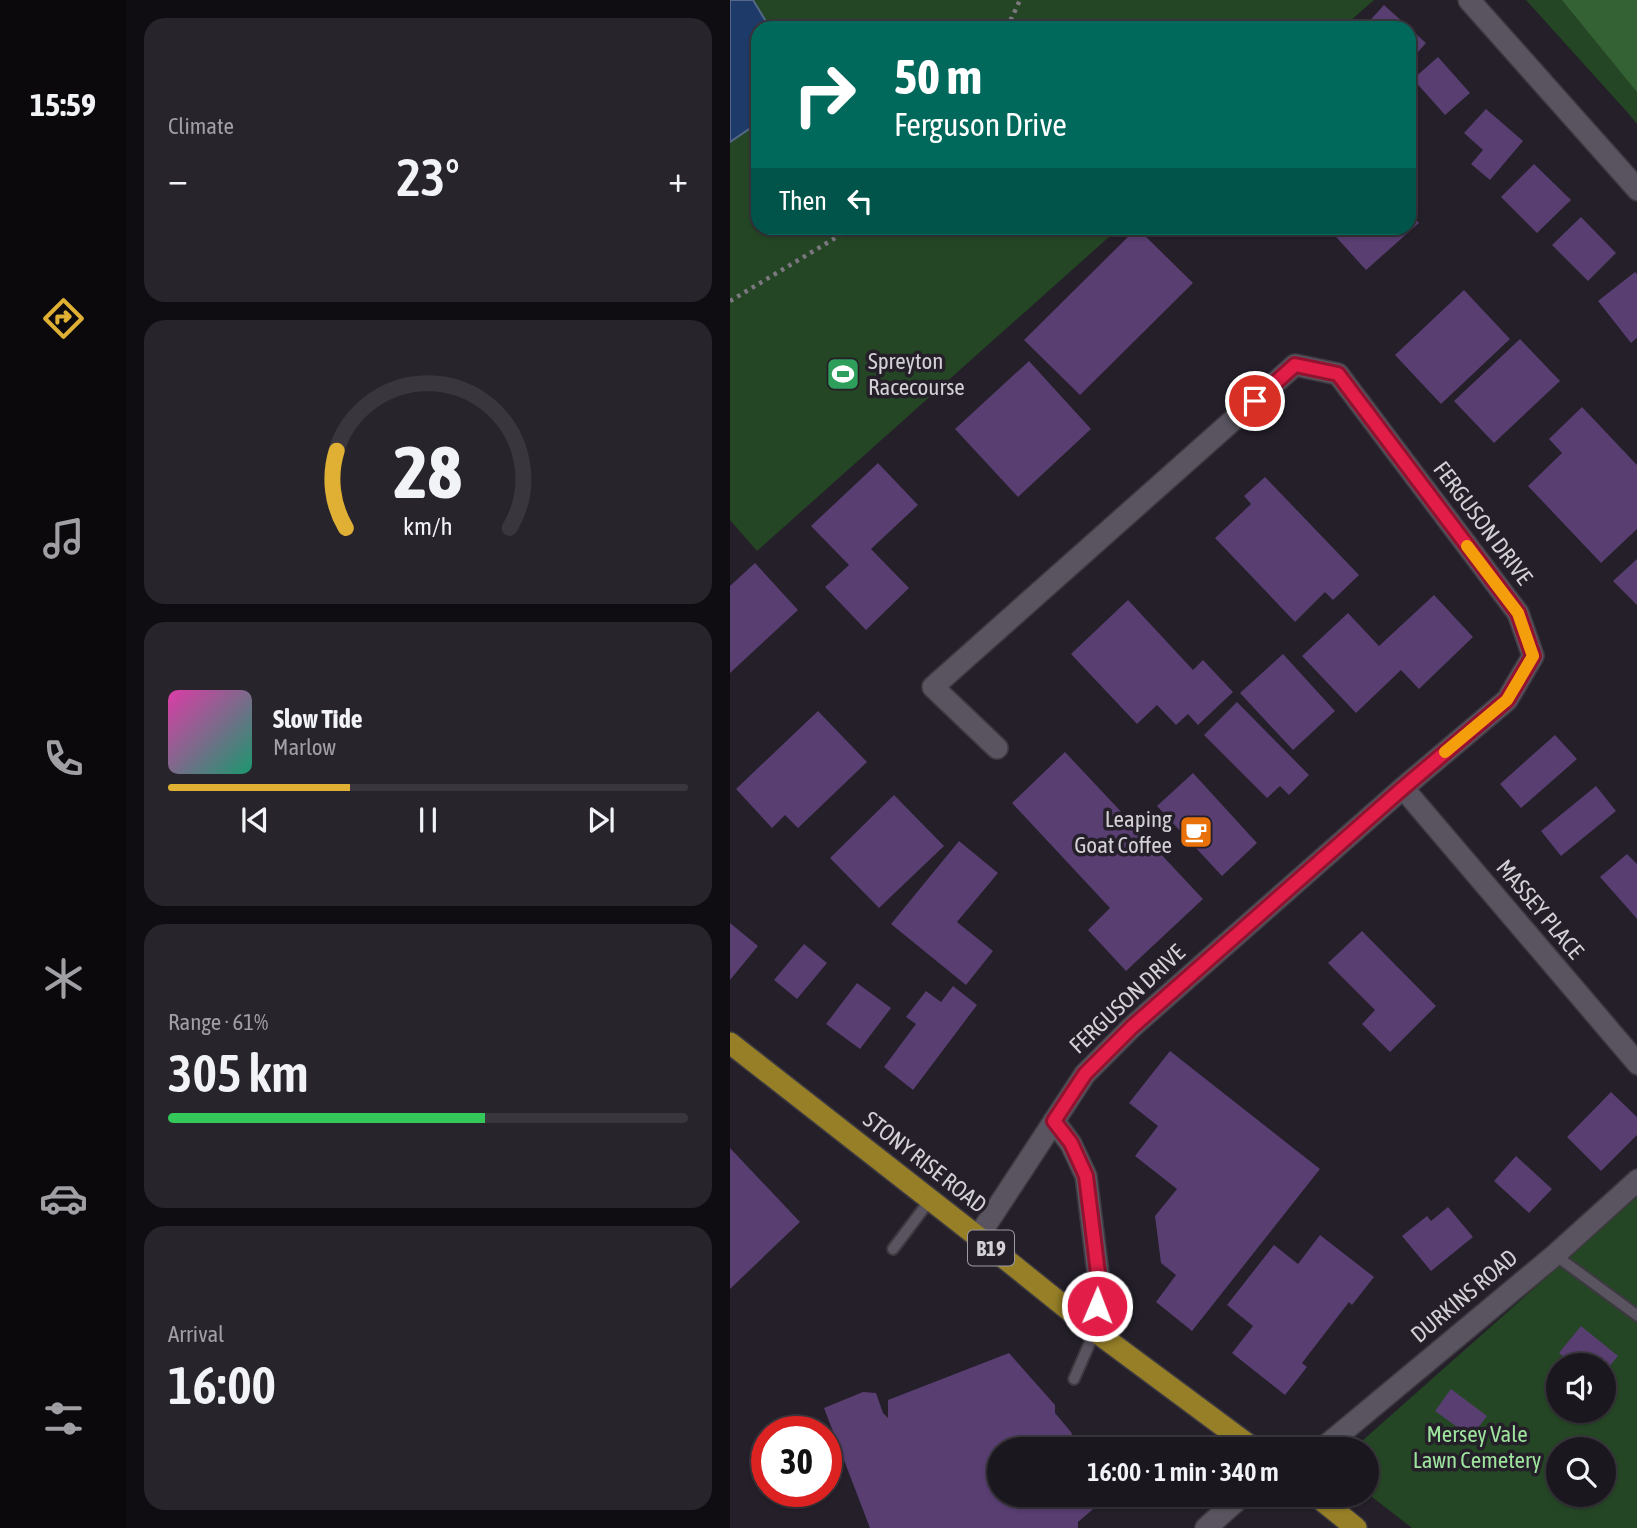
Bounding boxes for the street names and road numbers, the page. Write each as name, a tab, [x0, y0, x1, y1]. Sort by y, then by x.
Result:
street label: FERGUSON DRIVE	[1428, 456, 1538, 590]
street label: MASSEY PLACE	[1491, 854, 1589, 964]
street label: FERGUSON DRIVE	[1064, 939, 1190, 1059]
street label: STONY RISE ROAD	[858, 1106, 992, 1218]
road number: B19	[968, 1230, 1014, 1266]
street label: DURKINS ROAD	[1406, 1244, 1522, 1348]

